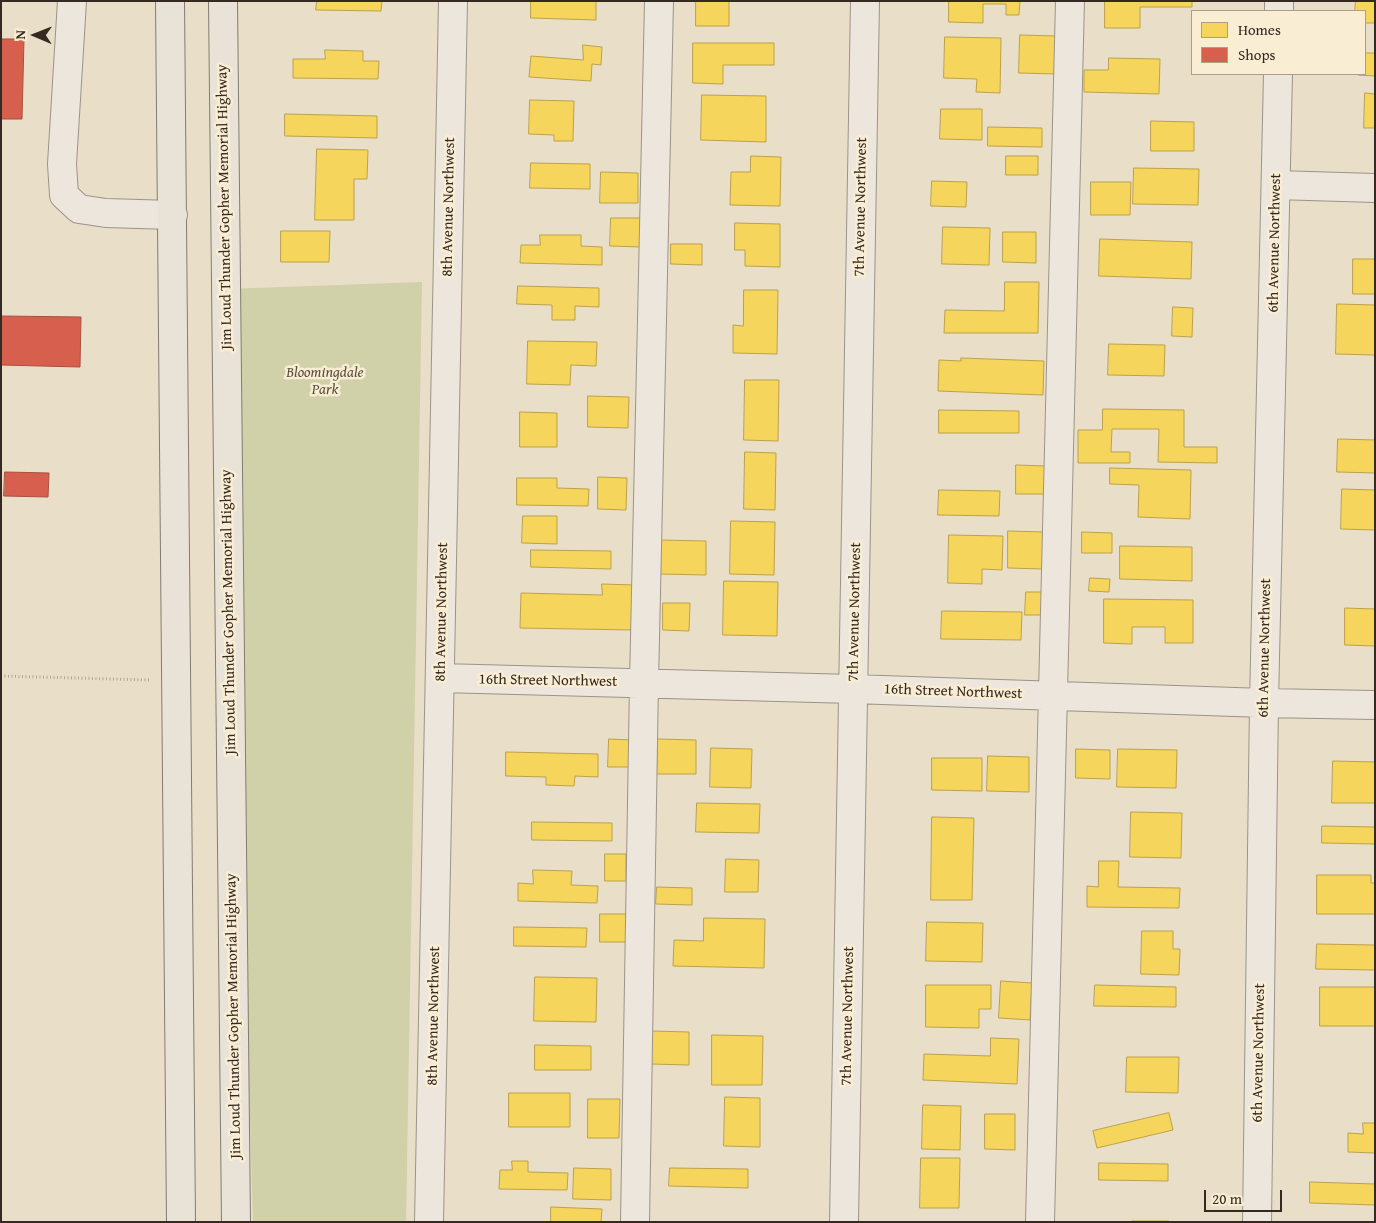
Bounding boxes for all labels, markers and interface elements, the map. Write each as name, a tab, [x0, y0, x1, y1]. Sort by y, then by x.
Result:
north arrow	[10, 10, 60, 60]
legend	[1191, 10, 1366, 75]
text: Homes	[1238, 19, 1281, 40]
text: N	[10, 30, 30, 40]
text: Shops	[1238, 44, 1275, 65]
street label: Jim Loud Thunder Gopher Memorial Highway	[214, 64, 236, 350]
street label: 8th Avenue Northwest	[439, 137, 459, 277]
street label: 7th Avenue Northwest	[851, 137, 871, 277]
street label: 6th Avenue Northwest	[1265, 173, 1285, 313]
park label: Bloomingdale Park	[286, 364, 364, 399]
street label: Jim Loud Thunder Gopher Memorial Highway	[218, 469, 240, 755]
street label: 8th Avenue Northwest	[432, 542, 452, 682]
street label: 7th Avenue Northwest	[845, 542, 865, 682]
street label: 6th Avenue Northwest	[1255, 578, 1275, 718]
street label: 16th Street Northwest	[478, 671, 618, 691]
street label: 16th Street Northwest	[883, 681, 1023, 703]
street label: Jim Loud Thunder Gopher Memorial Highway	[223, 873, 245, 1159]
street label: 8th Avenue Northwest	[424, 946, 444, 1086]
street label: 7th Avenue Northwest	[838, 946, 858, 1086]
street label: 6th Avenue Northwest	[1249, 983, 1269, 1123]
scale bar	[1206, 1180, 1284, 1212]
text: 20 m	[1212, 1188, 1242, 1209]

